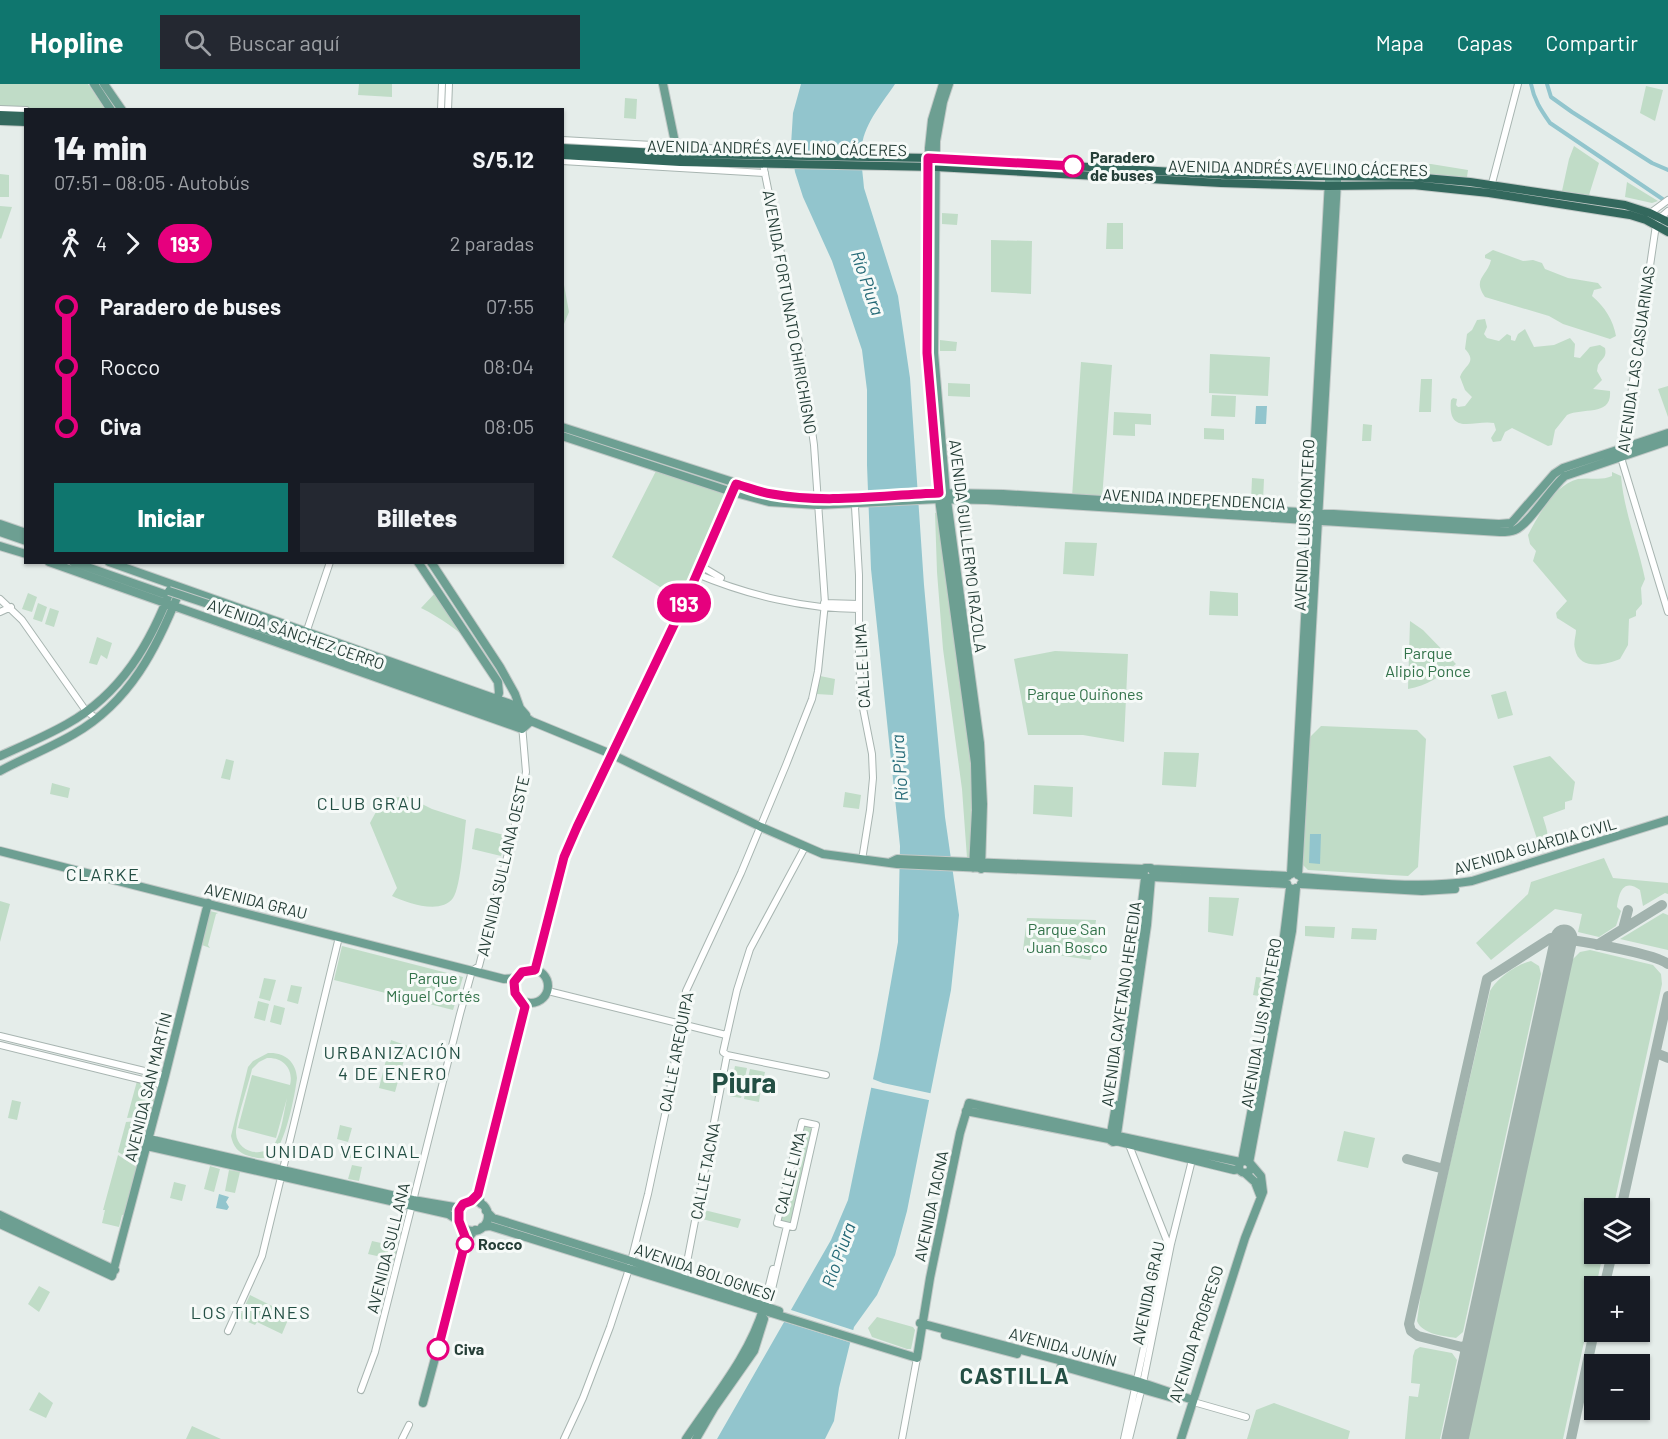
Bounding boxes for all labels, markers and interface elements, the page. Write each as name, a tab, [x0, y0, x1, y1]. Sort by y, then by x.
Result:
search box	[160, 15, 580, 69]
text: Hopline	[30, 25, 124, 59]
icon: search	[181, 26, 214, 59]
text: Buscar aquí	[229, 29, 339, 55]
text: Mapa	[1376, 30, 1424, 55]
text: Capas	[1457, 30, 1513, 55]
text: Compartir	[1546, 30, 1638, 55]
text: 14 min	[54, 127, 147, 167]
street label: AVENIDA ANDRÉS AVELINO CÁCERES	[647, 136, 907, 159]
text: S/5.12	[473, 146, 534, 172]
place label: Paradero de buses	[1090, 147, 1155, 184]
marker: Paradero de buses	[1062, 155, 1084, 177]
street label: AVENIDA ANDRÉS AVELINO CÁCERES	[1168, 156, 1428, 179]
text: 07:51 – 08:05 · Autobús	[54, 170, 250, 194]
street label: AVENIDA FORTUNATO CHIRICHIGNO	[760, 188, 821, 435]
icon: walk	[54, 227, 87, 260]
icon: forward	[116, 227, 149, 260]
text: 4	[96, 231, 107, 255]
text: 193	[170, 231, 200, 256]
text: 2 paradas	[450, 231, 534, 255]
water label: Río Piura	[847, 247, 889, 318]
street label: AVENIDA LAS CASUARINAS	[1613, 265, 1658, 453]
text: Paradero de buses	[100, 293, 281, 319]
text: 07:55	[486, 294, 534, 318]
text: Rocco	[100, 353, 160, 379]
text: 08:04	[483, 354, 534, 378]
text: Civa	[100, 413, 141, 439]
text: 08:05	[484, 414, 534, 438]
street label: AVENIDA GUILLERMO IRAZOLA	[946, 438, 991, 654]
street label: AVENIDA LUIS MONTERO	[1290, 439, 1317, 611]
button: Iniciar	[54, 483, 288, 552]
button: Billetes	[300, 483, 534, 552]
street label: AVENIDA INDEPENDENCIA	[1102, 484, 1286, 513]
line badge: 193	[650, 584, 718, 622]
text: 193	[669, 591, 699, 616]
street label: AVENIDA SÁNCHEZ CERRO	[205, 594, 387, 673]
street label: CALLE LIMA	[850, 623, 873, 709]
park label: Parque Alipio Ponce	[1385, 643, 1471, 680]
park label: Parque Quiñones	[1027, 684, 1143, 703]
water label: Río Piura	[886, 734, 912, 802]
street label: AVENIDA SULLANA OESTE	[472, 774, 533, 958]
district label: CLUB GRAU	[317, 792, 423, 814]
street label: AVENIDA GUARDIA CIVIL	[1451, 813, 1618, 878]
district label: CLARKE	[66, 863, 140, 885]
street label: AVENIDA GRAU	[203, 879, 310, 922]
street label: AVENIDA CAYETANO HEREDIA	[1097, 900, 1144, 1108]
park label: Parque San Juan Bosco	[1026, 919, 1108, 956]
street label: AVENIDA LUIS MONTERO	[1236, 937, 1285, 1109]
park label: Parque Miguel Cortés	[386, 968, 480, 1005]
street label: CALLE AREQUIPA	[655, 990, 697, 1114]
street label: AVENIDA SAN MARTÍN	[120, 1010, 175, 1164]
district label: URBANIZACIÓN 4 DE ENERO	[324, 1041, 462, 1084]
district label: Piura	[712, 1065, 776, 1099]
street label: CALLE TACNA	[686, 1120, 723, 1221]
street label: CALLE LIMA	[770, 1129, 809, 1216]
district label: UNIDAD VECINAL	[265, 1140, 421, 1162]
street label: AVENIDA TACNA	[909, 1148, 952, 1263]
street label: AVENIDA SULLANA	[362, 1180, 413, 1315]
map controls	[1584, 1198, 1650, 1420]
button: layers	[1584, 1198, 1650, 1264]
water label: Río Piura	[816, 1219, 860, 1290]
place label: Rocco	[478, 1234, 523, 1253]
marker: Rocco	[456, 1235, 474, 1253]
street label: AVENIDA BOLOGNESI	[632, 1238, 778, 1305]
street label: AVENIDA GRAU	[1127, 1239, 1168, 1346]
street label: AVENIDA PROGRESO	[1164, 1263, 1227, 1405]
button: +	[1584, 1276, 1650, 1342]
district label: LOS TITANES	[191, 1301, 311, 1323]
street label: AVENIDA JUNÍN	[1007, 1323, 1119, 1370]
marker: Civa	[427, 1338, 449, 1360]
place label: Civa	[454, 1339, 484, 1358]
button: −	[1584, 1354, 1650, 1420]
district label: CASTILLA	[960, 1362, 1070, 1388]

